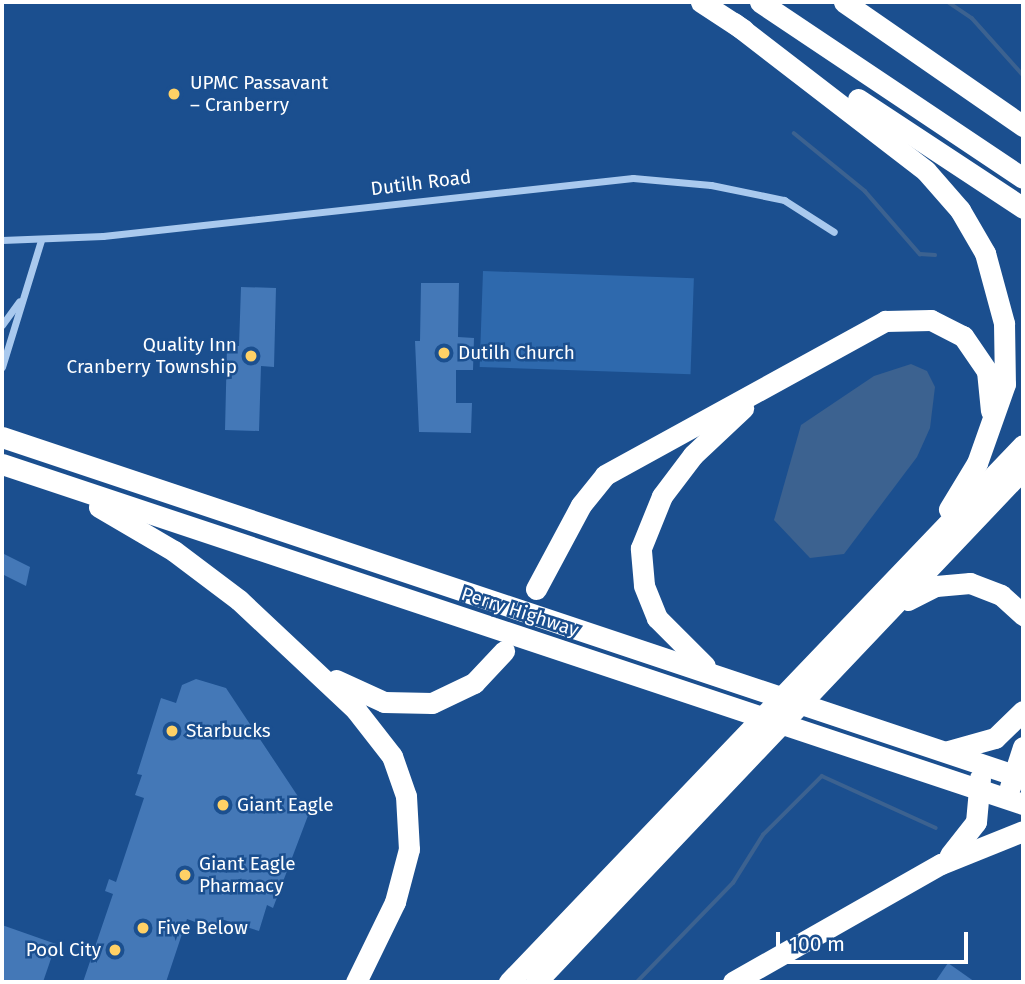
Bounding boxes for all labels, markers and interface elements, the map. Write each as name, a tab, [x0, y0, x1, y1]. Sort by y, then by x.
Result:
place label: UPMC Passavant – Cranberry	[190, 72, 328, 116]
marker: UPMC Passavant – Cranberry	[164, 84, 184, 104]
street label: Dutilh Road	[369, 166, 473, 200]
place label: Quality Inn Cranberry Township	[67, 334, 237, 378]
place label: Dutilh Church	[458, 342, 575, 364]
marker: Dutilh Church	[436, 345, 452, 361]
marker: Quality Inn Cranberry Township	[243, 348, 259, 364]
street label: Perry Highway	[458, 582, 582, 642]
place label: Starbucks	[186, 720, 271, 742]
marker: Starbucks	[164, 723, 180, 739]
place label: Giant Eagle	[237, 794, 334, 816]
marker: Giant Eagle	[215, 797, 231, 813]
place label: Giant Eagle Pharmacy	[199, 853, 296, 897]
marker: Giant Eagle Pharmacy	[177, 867, 193, 883]
place label: Five Below	[157, 917, 248, 939]
scale bar	[780, 918, 972, 962]
marker: Five Below	[135, 920, 151, 936]
text: 100 m	[789, 931, 845, 957]
place label: Pool City	[26, 939, 101, 961]
marker: Pool City	[107, 942, 123, 958]

